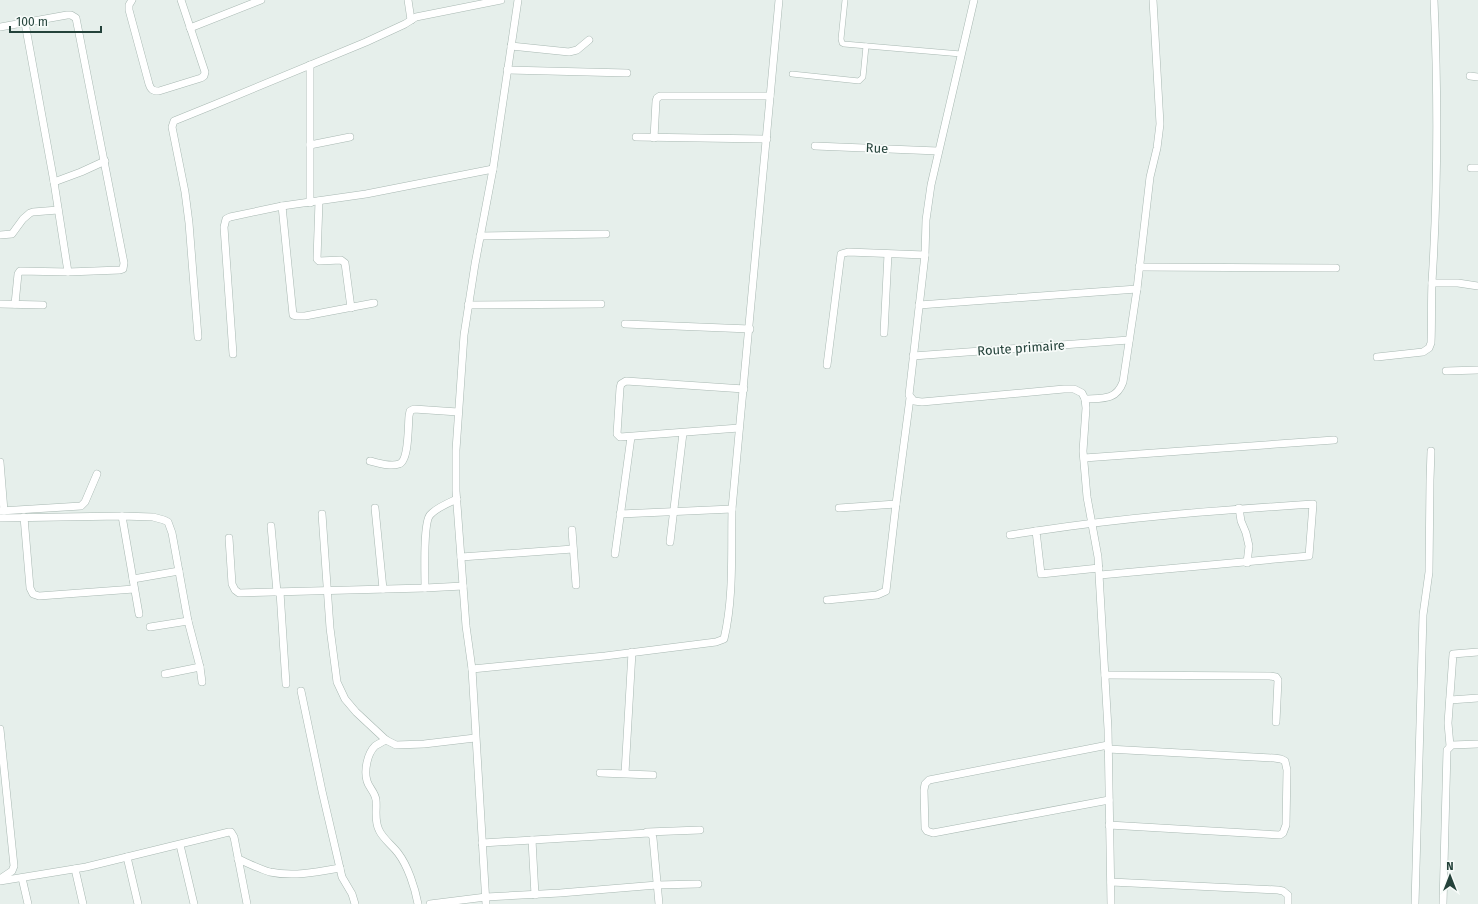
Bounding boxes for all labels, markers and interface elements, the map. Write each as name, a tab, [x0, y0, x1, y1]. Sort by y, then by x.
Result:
scale bar	[10, 8, 101, 34]
text: 100 m	[16, 15, 48, 29]
street label: Rue	[865, 140, 889, 156]
street label: Route primaire	[977, 337, 1065, 359]
north arrow	[1430, 856, 1470, 896]
text: N	[1446, 860, 1454, 873]

